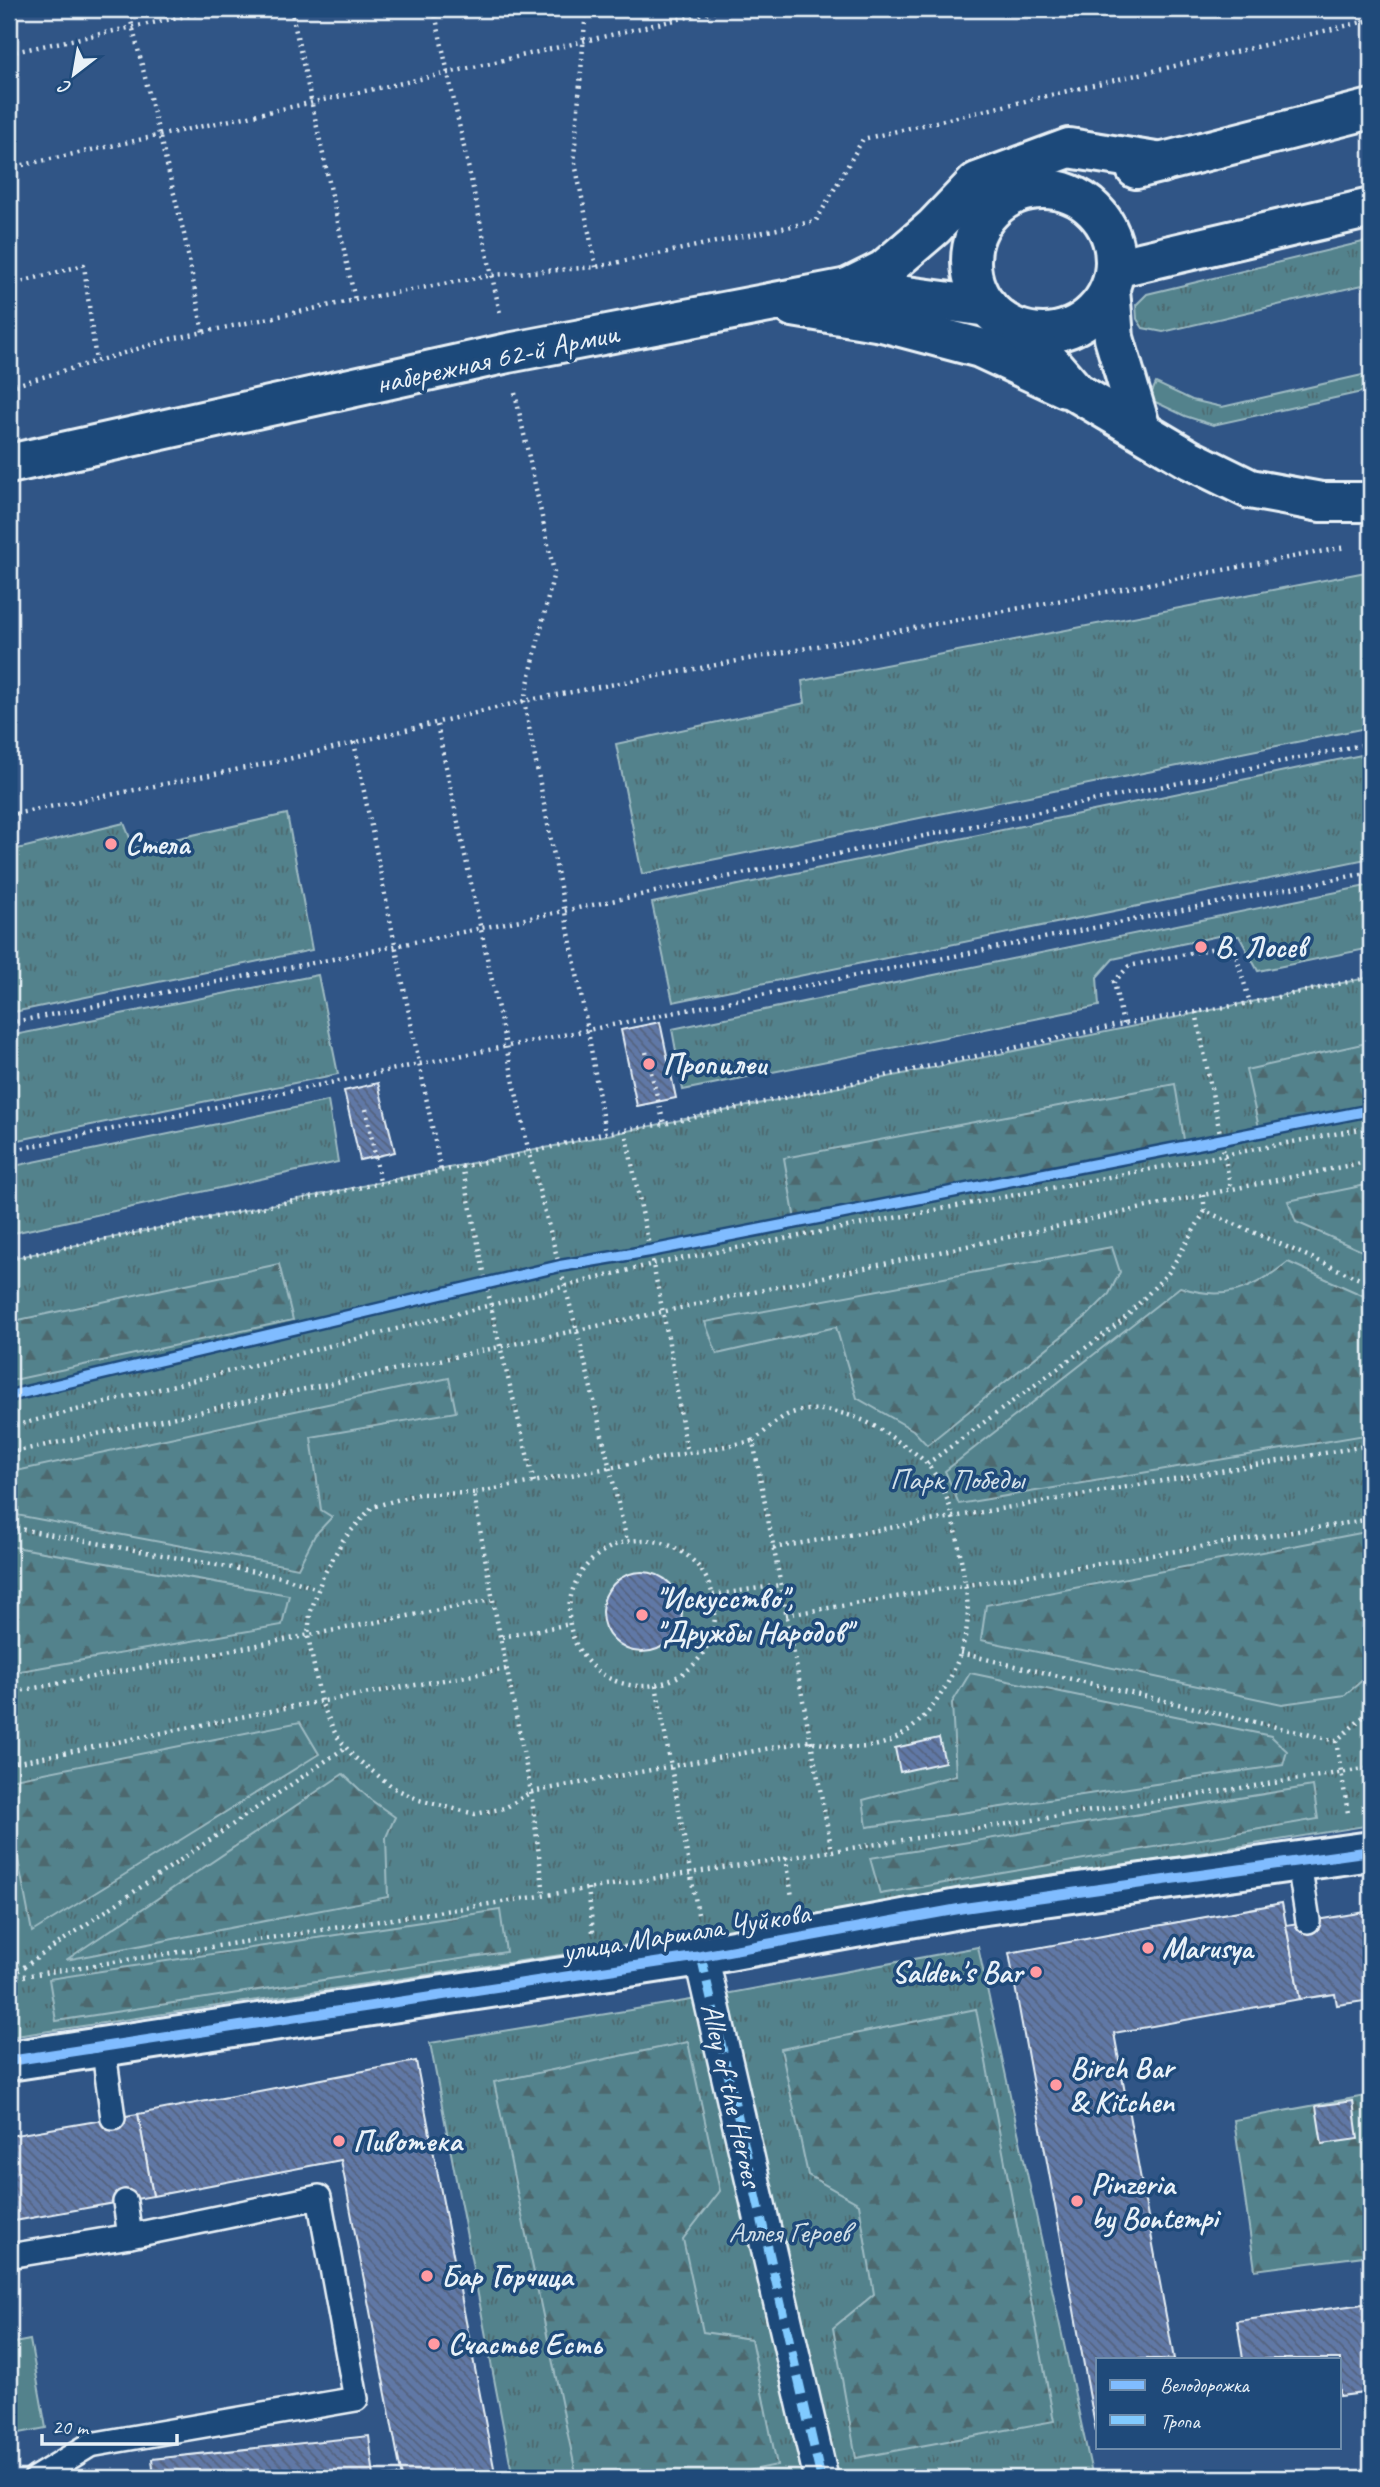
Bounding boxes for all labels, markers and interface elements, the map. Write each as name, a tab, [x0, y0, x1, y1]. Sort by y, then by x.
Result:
north arrow	[38, 38, 108, 108]
text: С	[53, 74, 76, 100]
street label: набережная 62-й Армии	[372, 313, 623, 402]
place label: Стела	[125, 825, 191, 863]
marker: Стела	[103, 836, 119, 852]
place label: В. Лосев	[1215, 928, 1311, 966]
marker: В. Лосев	[1193, 939, 1209, 955]
place label: Пропилеи	[663, 1045, 768, 1083]
marker: Пропилеи	[641, 1056, 657, 1072]
park label: Парк Победы	[890, 1460, 1026, 1498]
place label: "Искусство", "Дружбы Народов"	[656, 1579, 858, 1651]
marker: "Искусство", "Дружбы Народов"	[634, 1607, 650, 1623]
street label: улица Маршала Чуйкова	[558, 1893, 814, 1971]
place label: Marusya	[1162, 1929, 1255, 1967]
marker: Marusya	[1140, 1940, 1156, 1956]
place label: Salden's Bar	[892, 1953, 1025, 1991]
marker: Salden's Bar	[1028, 1964, 1044, 1980]
street label: Alley of the Heroes	[692, 1999, 772, 2193]
place label: Birch Bar & Kitchen	[1070, 2049, 1177, 2121]
marker: Birch Bar & Kitchen	[1048, 2077, 1064, 2093]
place label: Пивотека	[353, 2122, 464, 2160]
marker: Пивотека	[331, 2133, 347, 2149]
place label: Pinzeria by Bontempi	[1091, 2165, 1222, 2238]
marker: Pinzeria by Bontempi	[1069, 2193, 1085, 2209]
park label: Аллея Героев	[729, 2213, 856, 2251]
place label: Бар Горчица	[441, 2257, 575, 2295]
marker: Бар Горчица	[419, 2268, 435, 2284]
place label: Счастье Есть	[448, 2325, 603, 2363]
marker: Счастье Есть	[426, 2336, 442, 2352]
legend	[1096, 2358, 1342, 2448]
text: Велодорожка	[1160, 2372, 1250, 2398]
scale bar	[42, 2403, 177, 2447]
text: Тропа	[1160, 2408, 1201, 2434]
text: 20 m	[52, 2414, 90, 2440]

